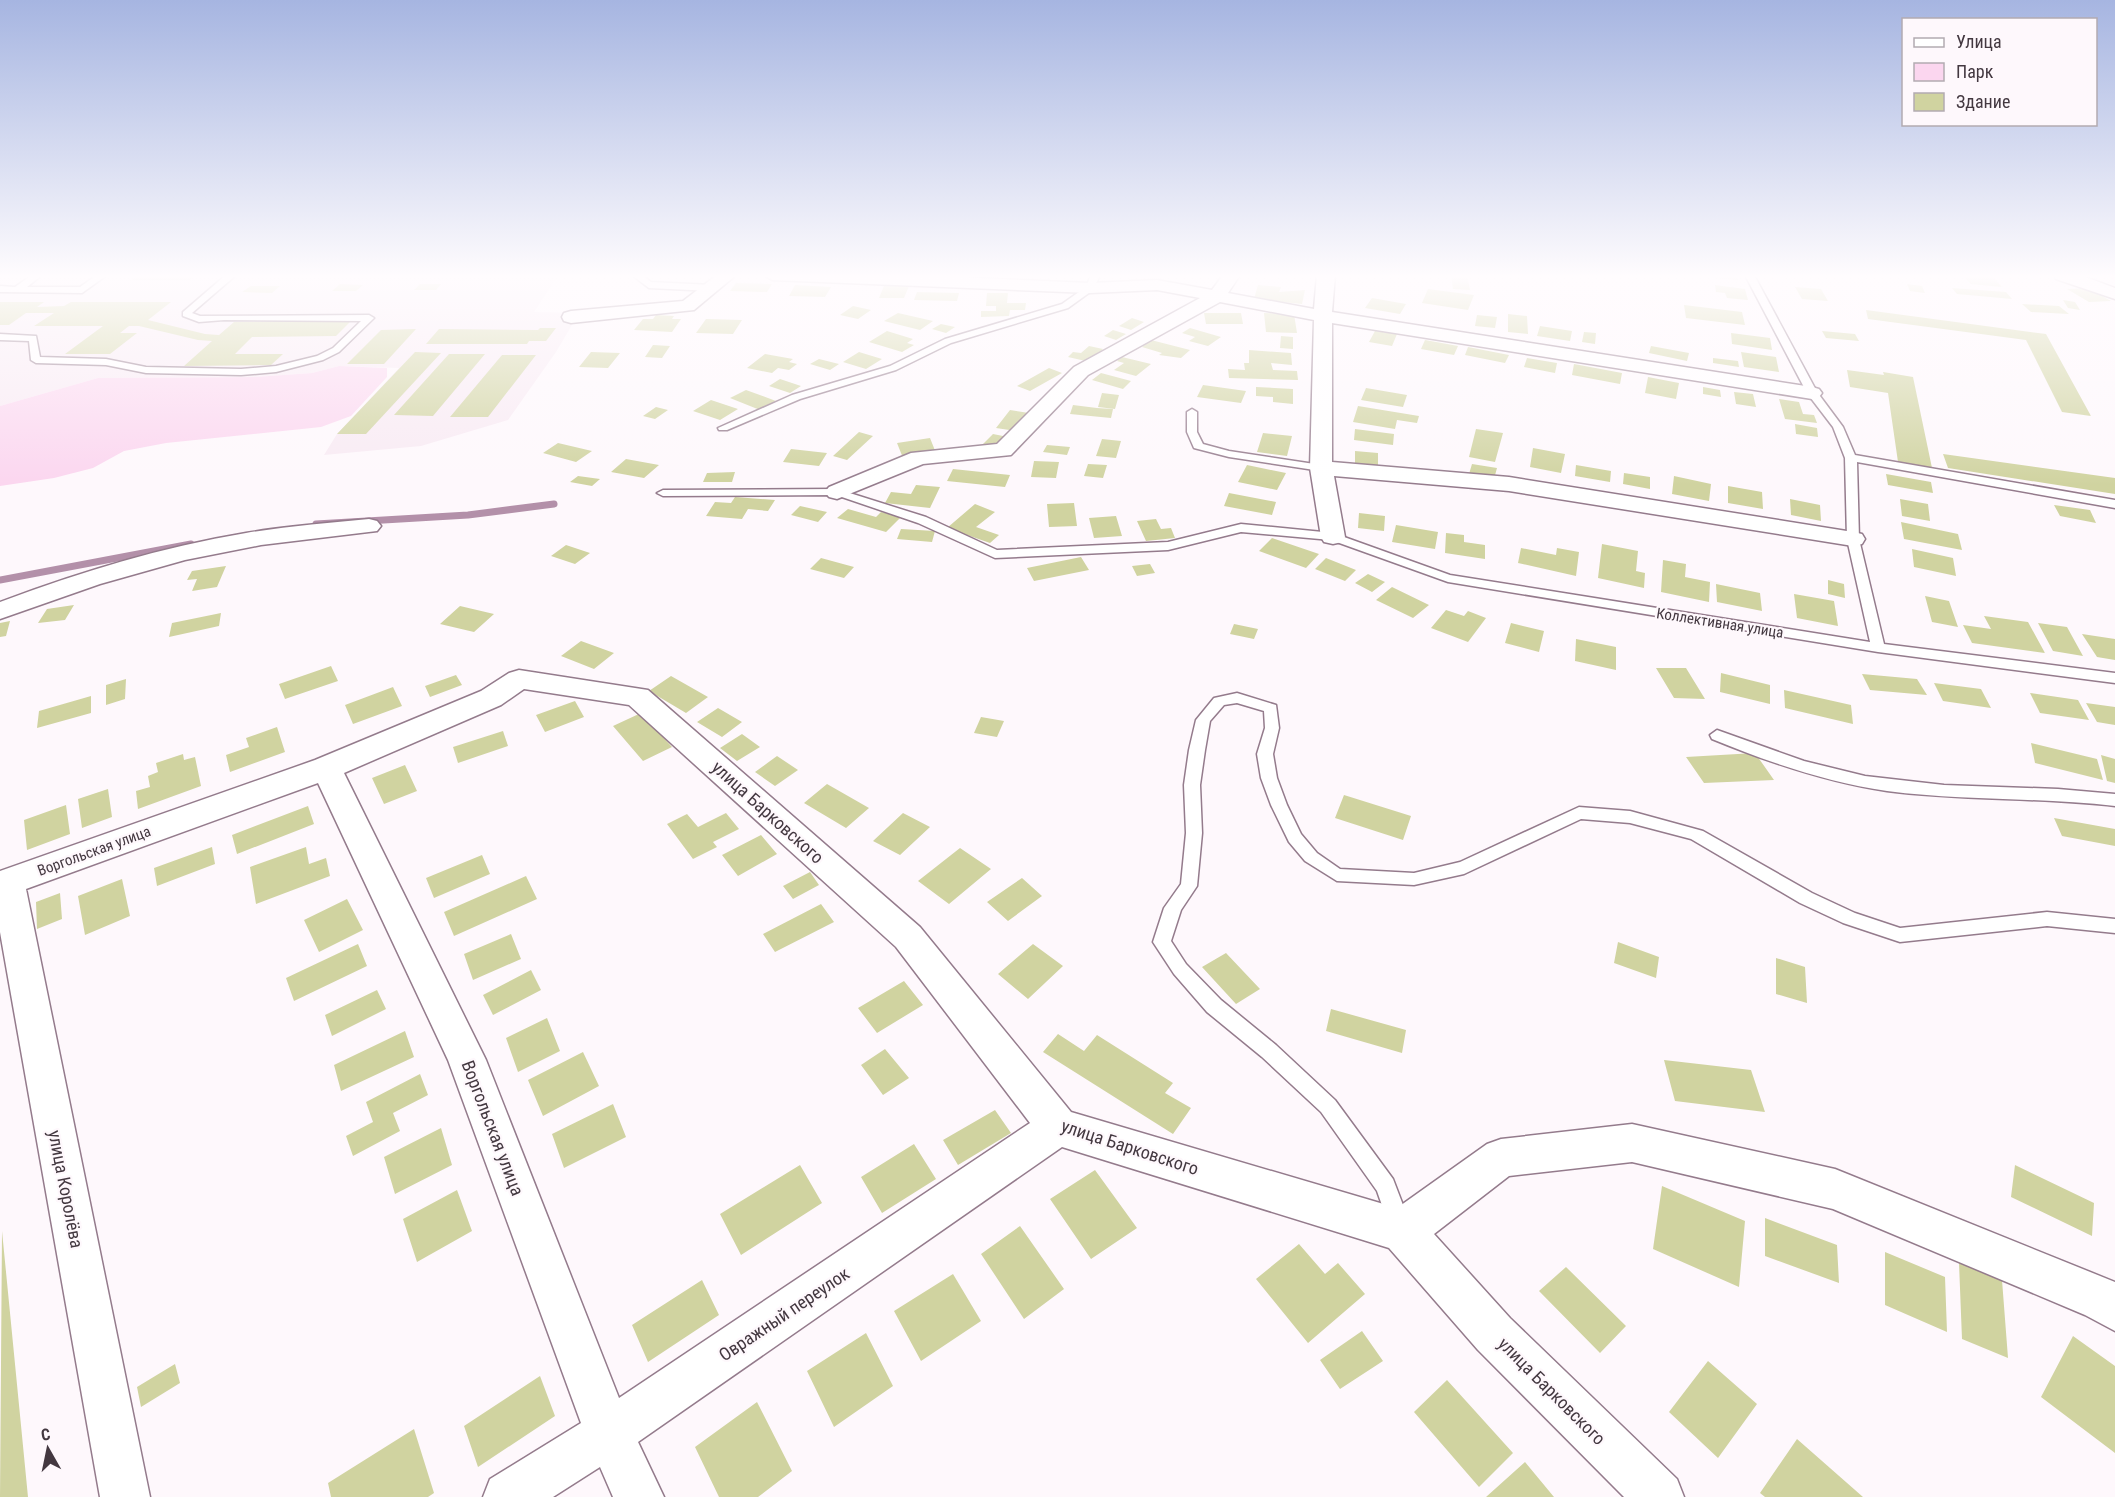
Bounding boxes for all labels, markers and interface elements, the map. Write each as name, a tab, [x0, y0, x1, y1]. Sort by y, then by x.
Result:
legend	[1902, 18, 2097, 126]
text: Улица	[1956, 31, 2002, 52]
text: Парк	[1956, 61, 1994, 82]
text: Здание	[1956, 91, 2010, 112]
street label: Коллективная улица	[1655, 604, 1785, 642]
street label: улица Барковского	[708, 756, 828, 868]
street label: Воргольская улица	[35, 822, 153, 880]
street label: Воргольская улица	[458, 1058, 528, 1198]
street label: улица Барковского	[1059, 1115, 1201, 1179]
street label: улица Королёва	[44, 1128, 88, 1250]
street label: Овражный переулок	[715, 1262, 854, 1365]
street label: улица Барковского	[1494, 1333, 1610, 1449]
north arrow	[18, 1419, 78, 1479]
text: С	[40, 1425, 52, 1445]

